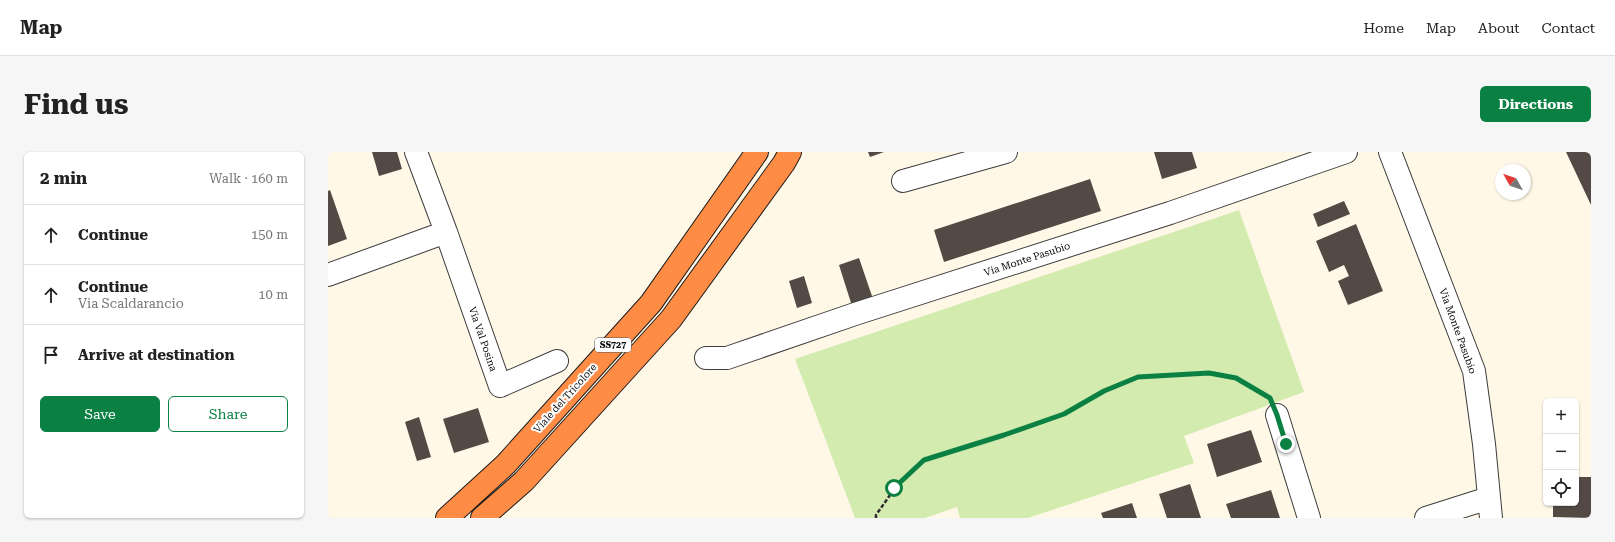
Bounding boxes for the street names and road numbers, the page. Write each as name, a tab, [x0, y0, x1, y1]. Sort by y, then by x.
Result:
street label: Via Monte Pasubio	[982, 240, 1072, 278]
street label: Via Monte Pasubio	[1437, 287, 1479, 375]
street label: Via Val Posina	[467, 305, 499, 373]
road number: SS727	[595, 338, 631, 352]
street label: Viale del Tricolore	[531, 361, 599, 435]

